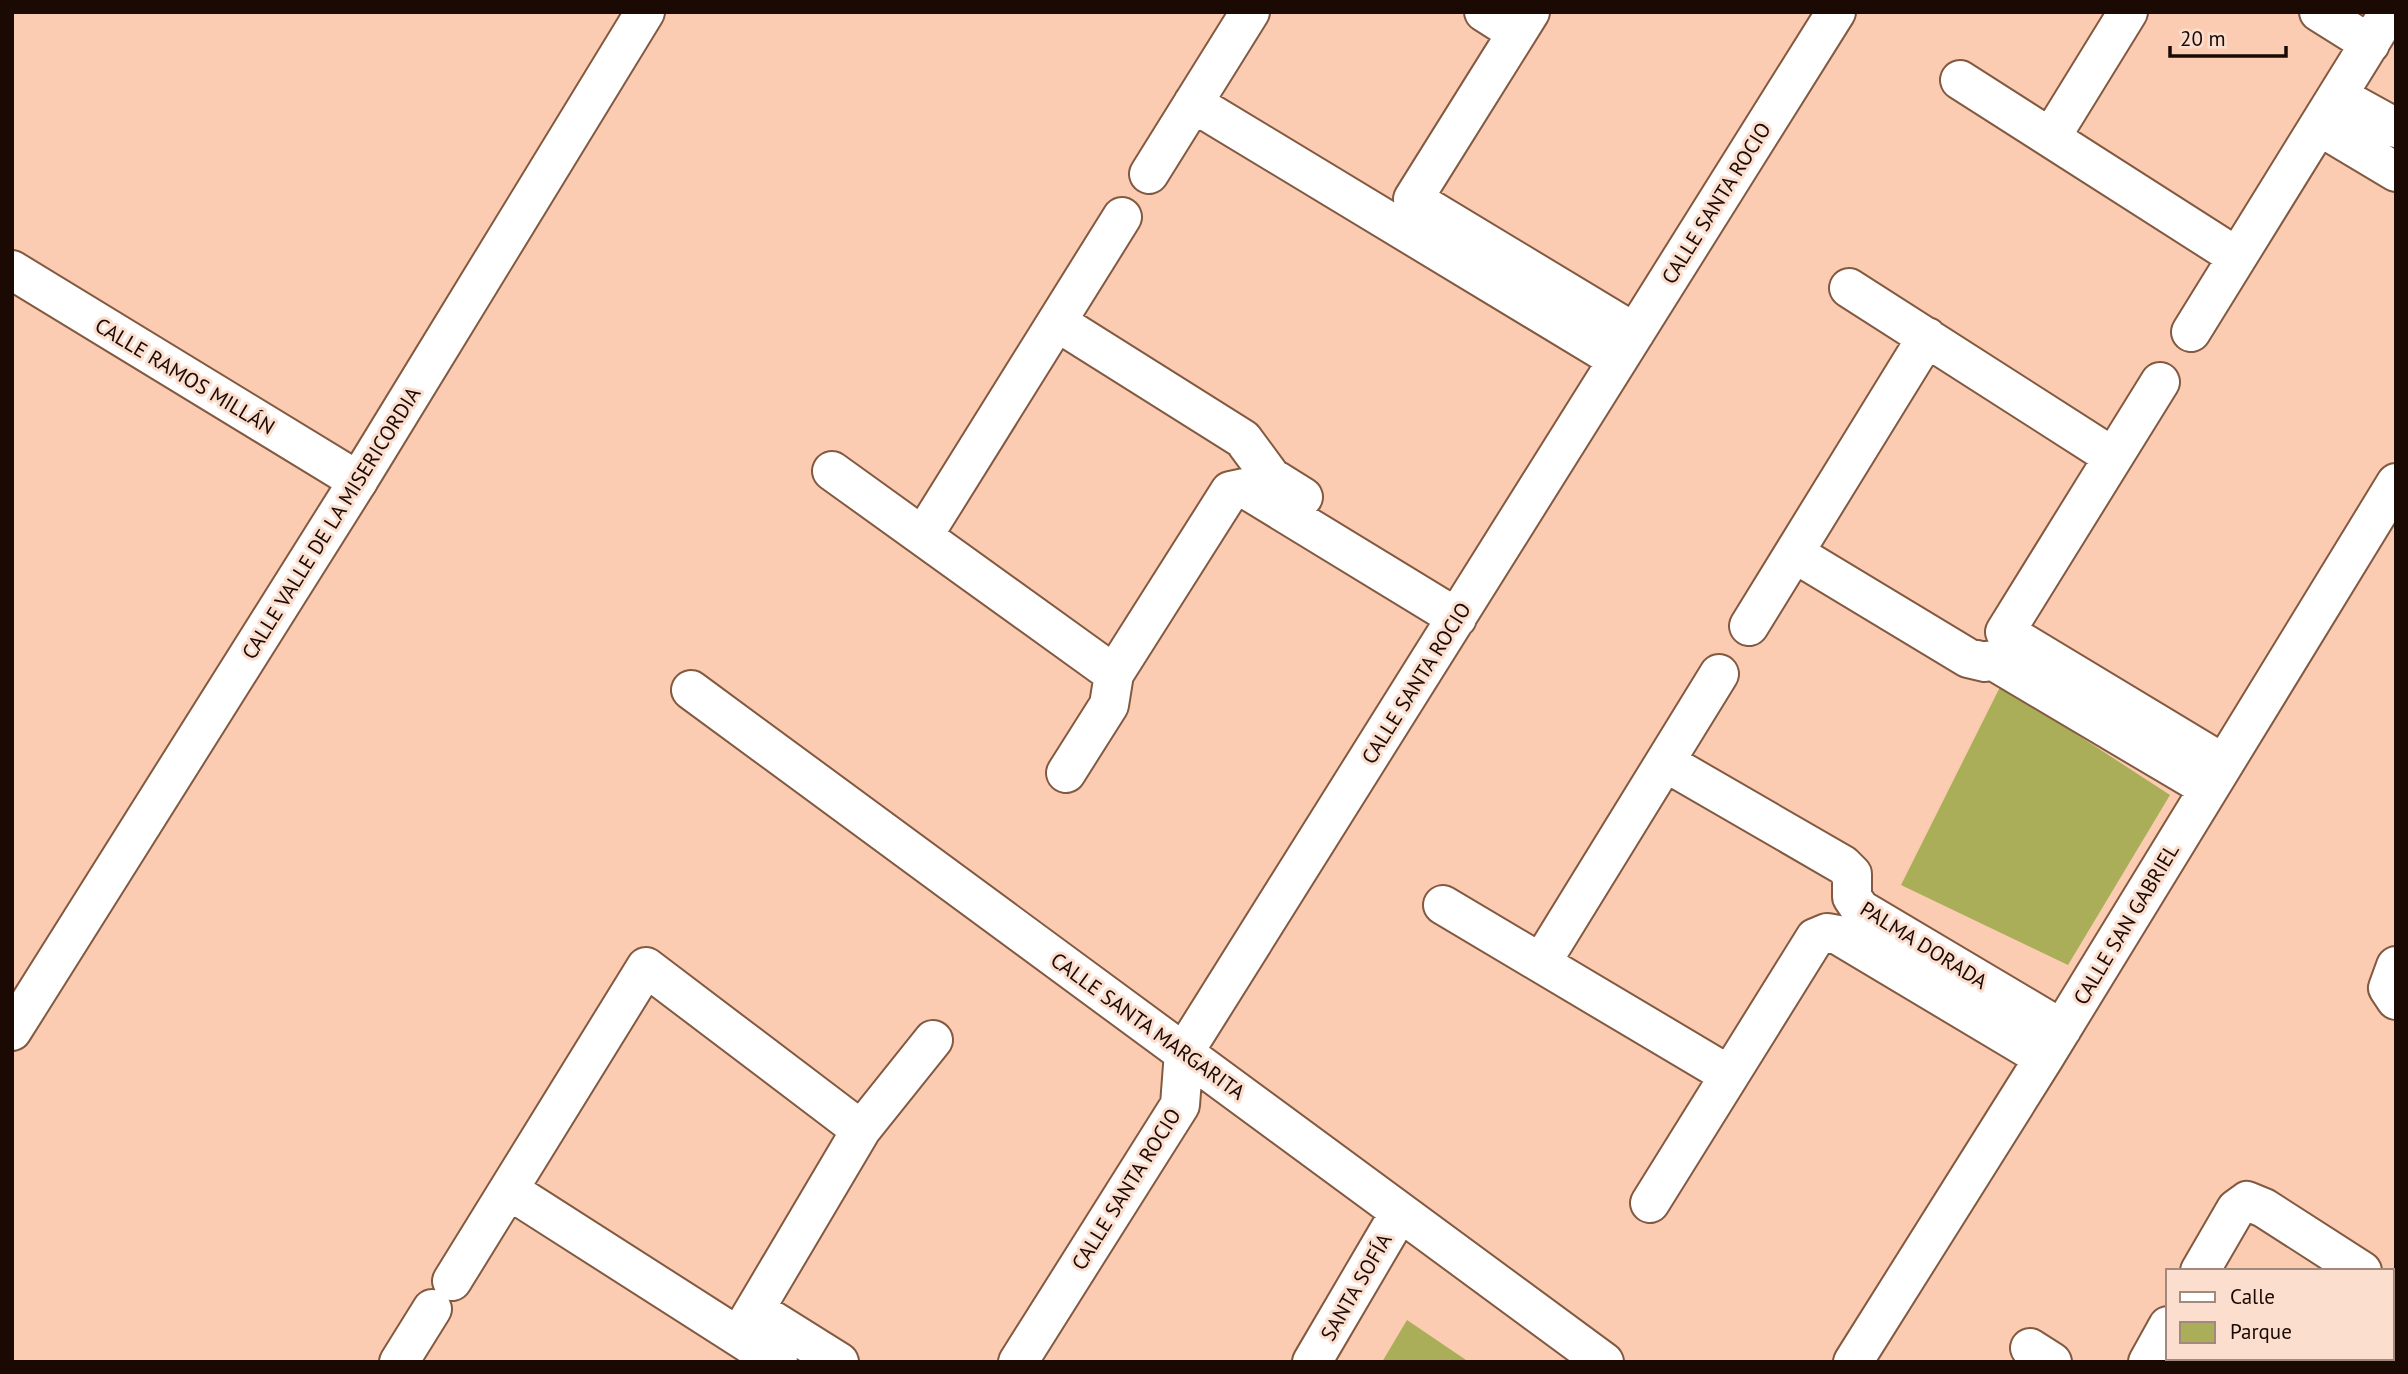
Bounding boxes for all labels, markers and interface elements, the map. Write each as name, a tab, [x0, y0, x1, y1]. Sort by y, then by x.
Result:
scale bar	[2170, 14, 2286, 58]
text: 20 m	[2180, 25, 2226, 52]
street label: CALLE SANTA ROCIO	[1655, 117, 1777, 289]
street label: CALLE RAMOS MILLÁN	[90, 312, 280, 440]
street label: CALLE VALLE DE LA MISERICORDIA	[236, 381, 427, 664]
street label: CALLE SANTA ROCIO	[1355, 597, 1477, 769]
street label: CALLE SAN GABRIEL	[2067, 838, 2185, 1010]
street label: PALMA DORADA	[1855, 895, 1993, 995]
street label: CALLE SANTA MARGARITA	[1045, 946, 1251, 1106]
street label: CALLE SANTA ROCIO	[1065, 1103, 1187, 1275]
street label: SANTA SOFÍA	[1314, 1228, 1398, 1346]
legend	[2166, 1269, 2394, 1360]
text: Calle	[2230, 1283, 2275, 1310]
text: Parque	[2230, 1318, 2292, 1345]

